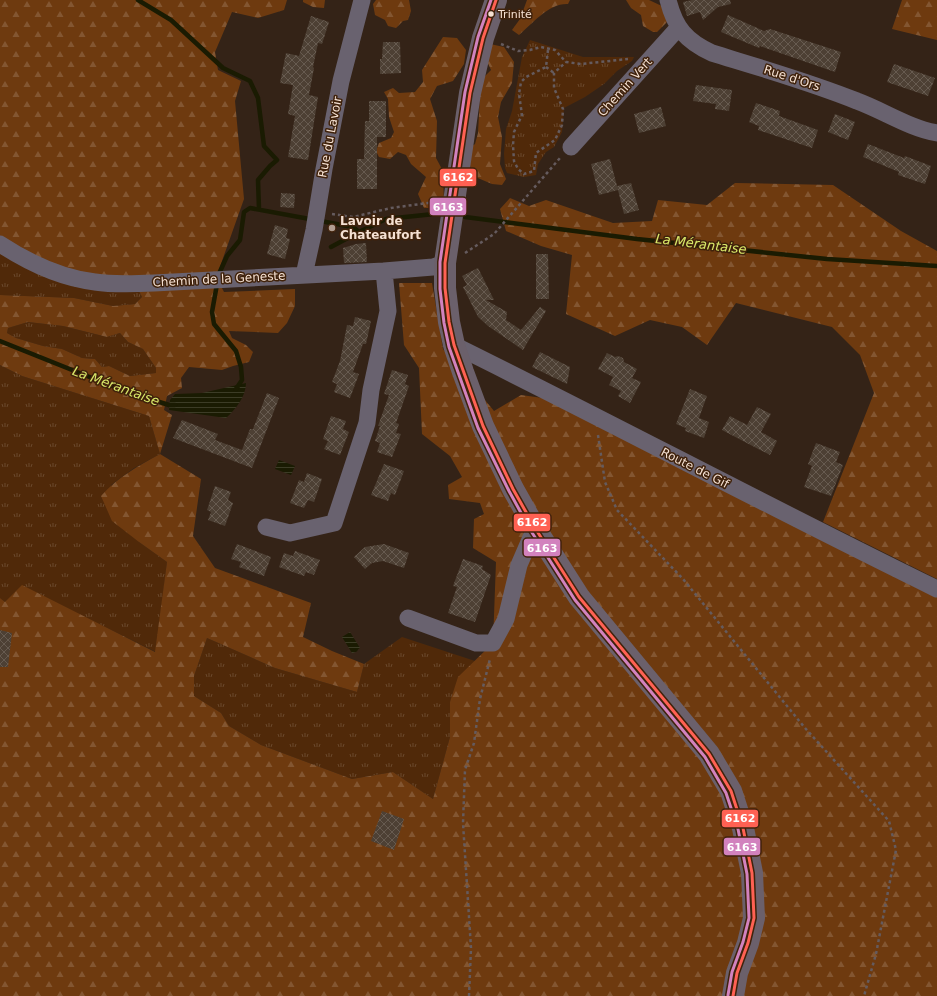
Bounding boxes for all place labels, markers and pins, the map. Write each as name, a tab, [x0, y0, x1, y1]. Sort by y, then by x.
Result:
place label: Trinité	[497, 8, 532, 21]
marker: Trinité	[486, 9, 496, 19]
place label: Lavoir de Chateaufort	[340, 214, 421, 242]
marker: Lavoir de Chateaufort	[327, 223, 337, 233]

